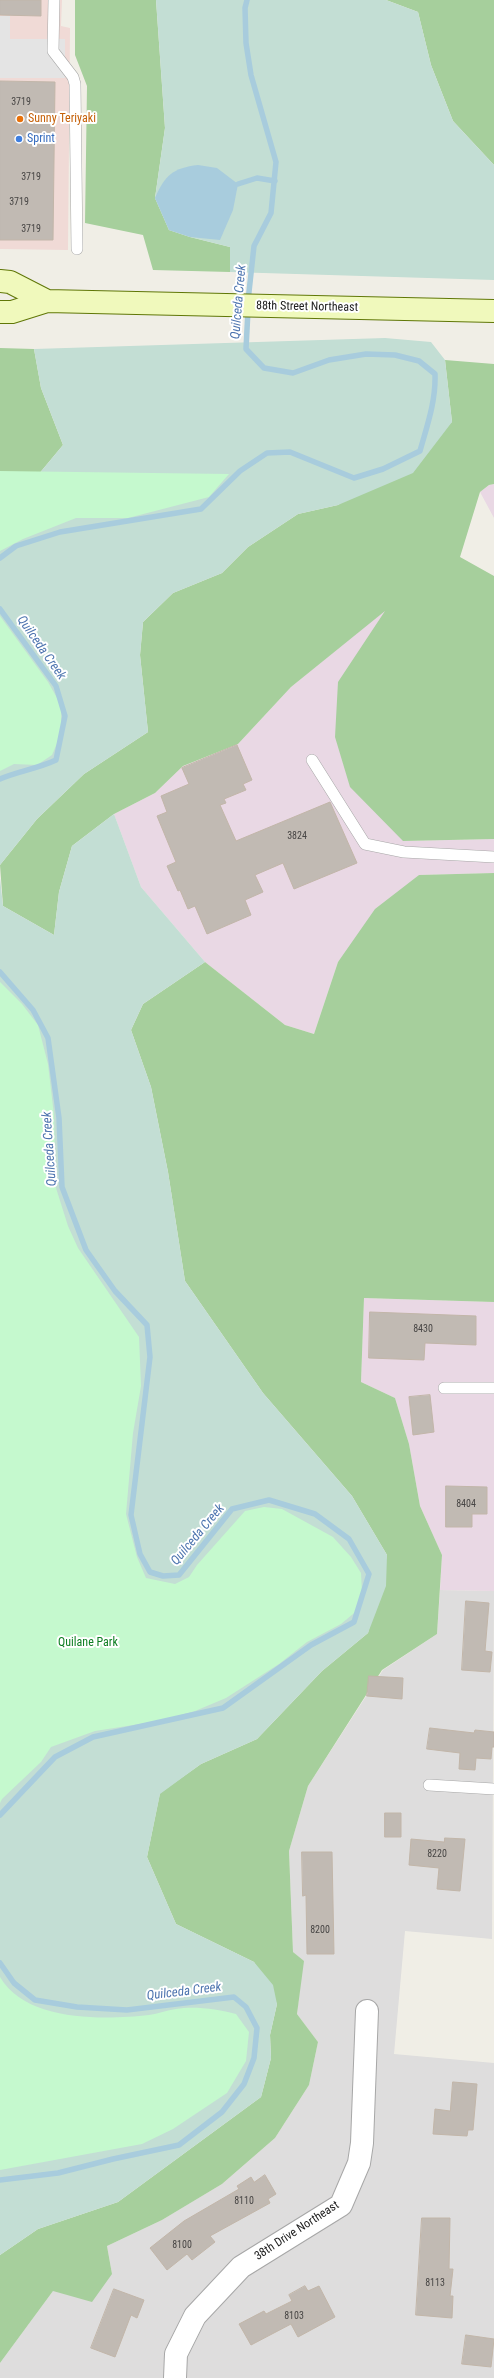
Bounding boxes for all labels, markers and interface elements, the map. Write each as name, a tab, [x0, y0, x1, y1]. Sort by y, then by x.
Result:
house number: 3719	[11, 96, 31, 108]
place label: Sunny Teriyaki	[28, 112, 96, 126]
marker: Sunny Teriyaki	[15, 114, 25, 124]
place label: Sprint	[27, 132, 55, 146]
marker: Sprint	[14, 134, 24, 144]
house number: 3719	[21, 171, 41, 183]
house number: 3719	[9, 196, 29, 208]
house number: 3719	[21, 223, 41, 235]
water label: Quilceda Creek	[228, 264, 250, 340]
street label: 88th Street Northeast	[256, 299, 358, 315]
water label: Quilceda Creek	[13, 613, 69, 683]
house number: 3824	[287, 830, 307, 842]
water label: Quilceda Creek	[40, 1111, 60, 1187]
house number: 8430	[413, 1323, 433, 1335]
house number: 8404	[456, 1498, 476, 1510]
water label: Quilceda Creek	[168, 1501, 228, 1569]
park label: Quilane Park	[58, 1636, 118, 1650]
house number: 8220	[427, 1848, 447, 1860]
house number: 8200	[310, 1924, 330, 1936]
water label: Quilceda Creek	[146, 1980, 222, 2004]
house number: 8110	[234, 2195, 254, 2207]
street label: 38th Drive Northeast	[252, 2198, 342, 2264]
house number: 8100	[172, 2239, 192, 2251]
house number: 8113	[425, 2277, 445, 2289]
house number: 8103	[284, 2310, 304, 2322]

